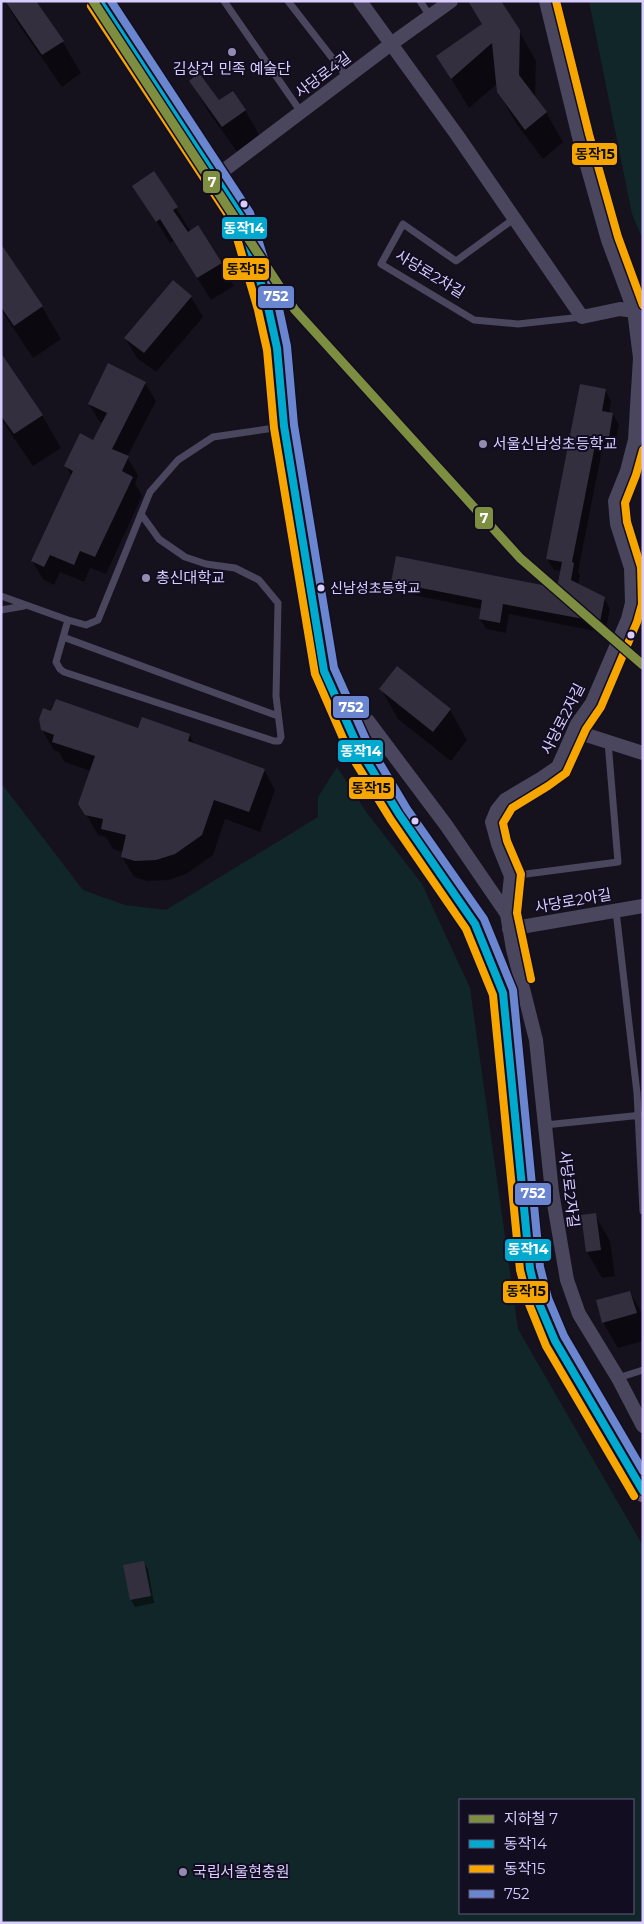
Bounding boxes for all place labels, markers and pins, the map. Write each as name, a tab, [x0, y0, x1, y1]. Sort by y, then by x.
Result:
marker: 김상건 민족 예술단	[226, 46, 238, 58]
place label: 김상건 민족 예술단	[173, 59, 291, 78]
unlabelled marker	[239, 199, 249, 209]
place label: 서울신남성초등학교	[493, 434, 617, 453]
marker: 서울신남성초등학교	[477, 438, 489, 450]
place label: 총신대학교	[156, 568, 225, 587]
marker: 총신대학교	[140, 572, 152, 584]
place label: 신남성초등학교	[330, 579, 420, 597]
marker: 신남성초등학교	[316, 583, 326, 593]
unlabelled marker	[626, 630, 636, 640]
unlabelled marker	[410, 816, 420, 826]
place label: 국립서울현충원	[193, 1862, 290, 1881]
marker: 국립서울현충원	[177, 1866, 189, 1878]

